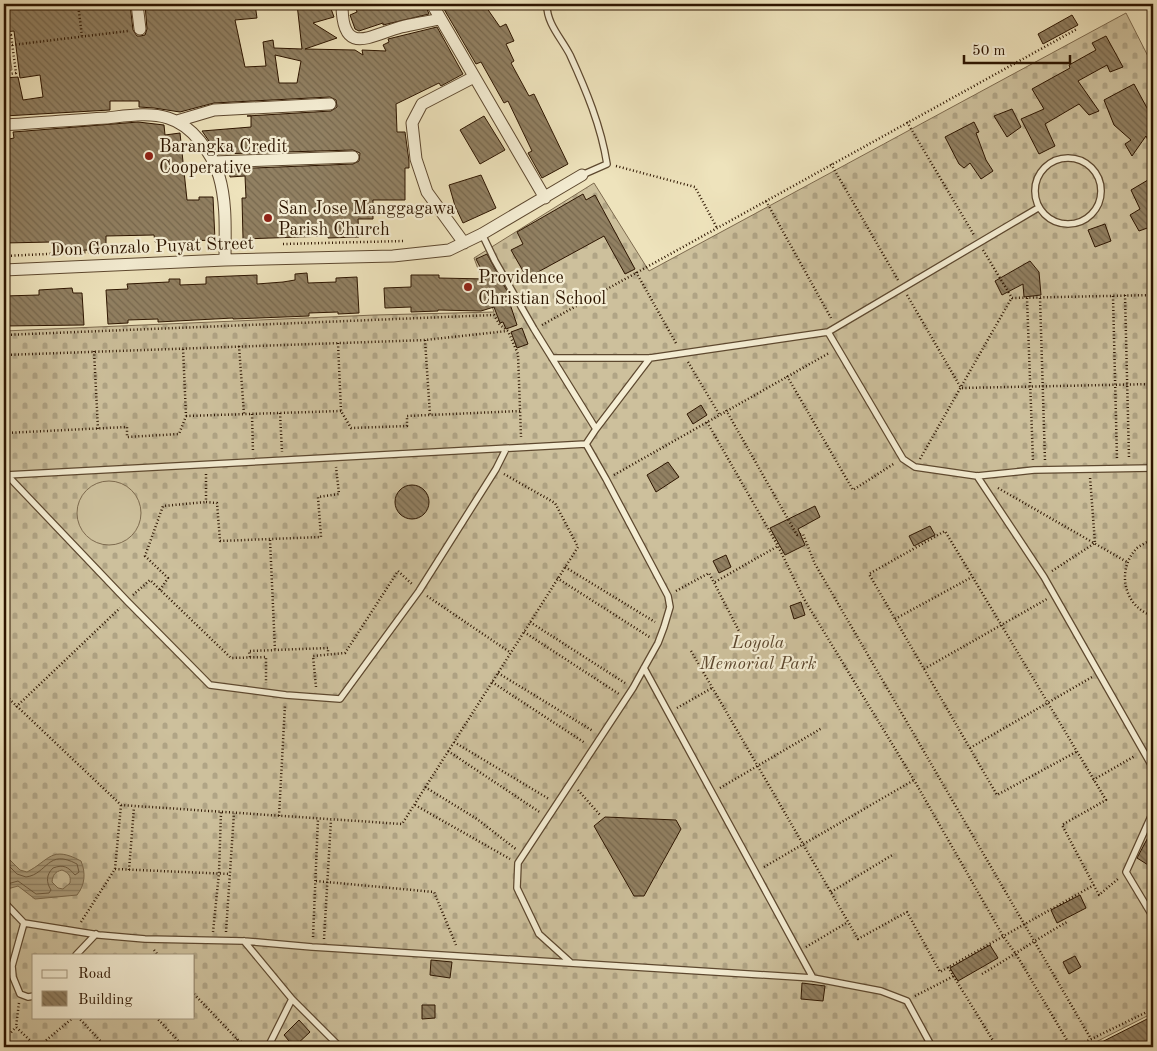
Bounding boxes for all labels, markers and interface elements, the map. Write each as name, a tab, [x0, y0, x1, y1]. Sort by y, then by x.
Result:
scale bar	[964, 32, 1071, 64]
text: 50 m	[972, 44, 1006, 59]
place label: Barangka Credit Cooperative	[159, 138, 288, 177]
marker: Barangka Credit Cooperative	[143, 150, 155, 162]
place label: San Jose Manggagawa Parish Church	[278, 200, 455, 239]
marker: San Jose Manggagawa Parish Church	[262, 212, 274, 224]
street label: Don Gonzalo Puyat Street	[50, 234, 254, 260]
place label: Providence Christian School	[478, 269, 606, 308]
marker: Providence Christian School	[462, 281, 474, 293]
park label: Loyola Memorial Park	[698, 634, 817, 673]
legend	[32, 954, 195, 1018]
text: Road	[78, 967, 112, 982]
text: Building	[78, 993, 133, 1008]

